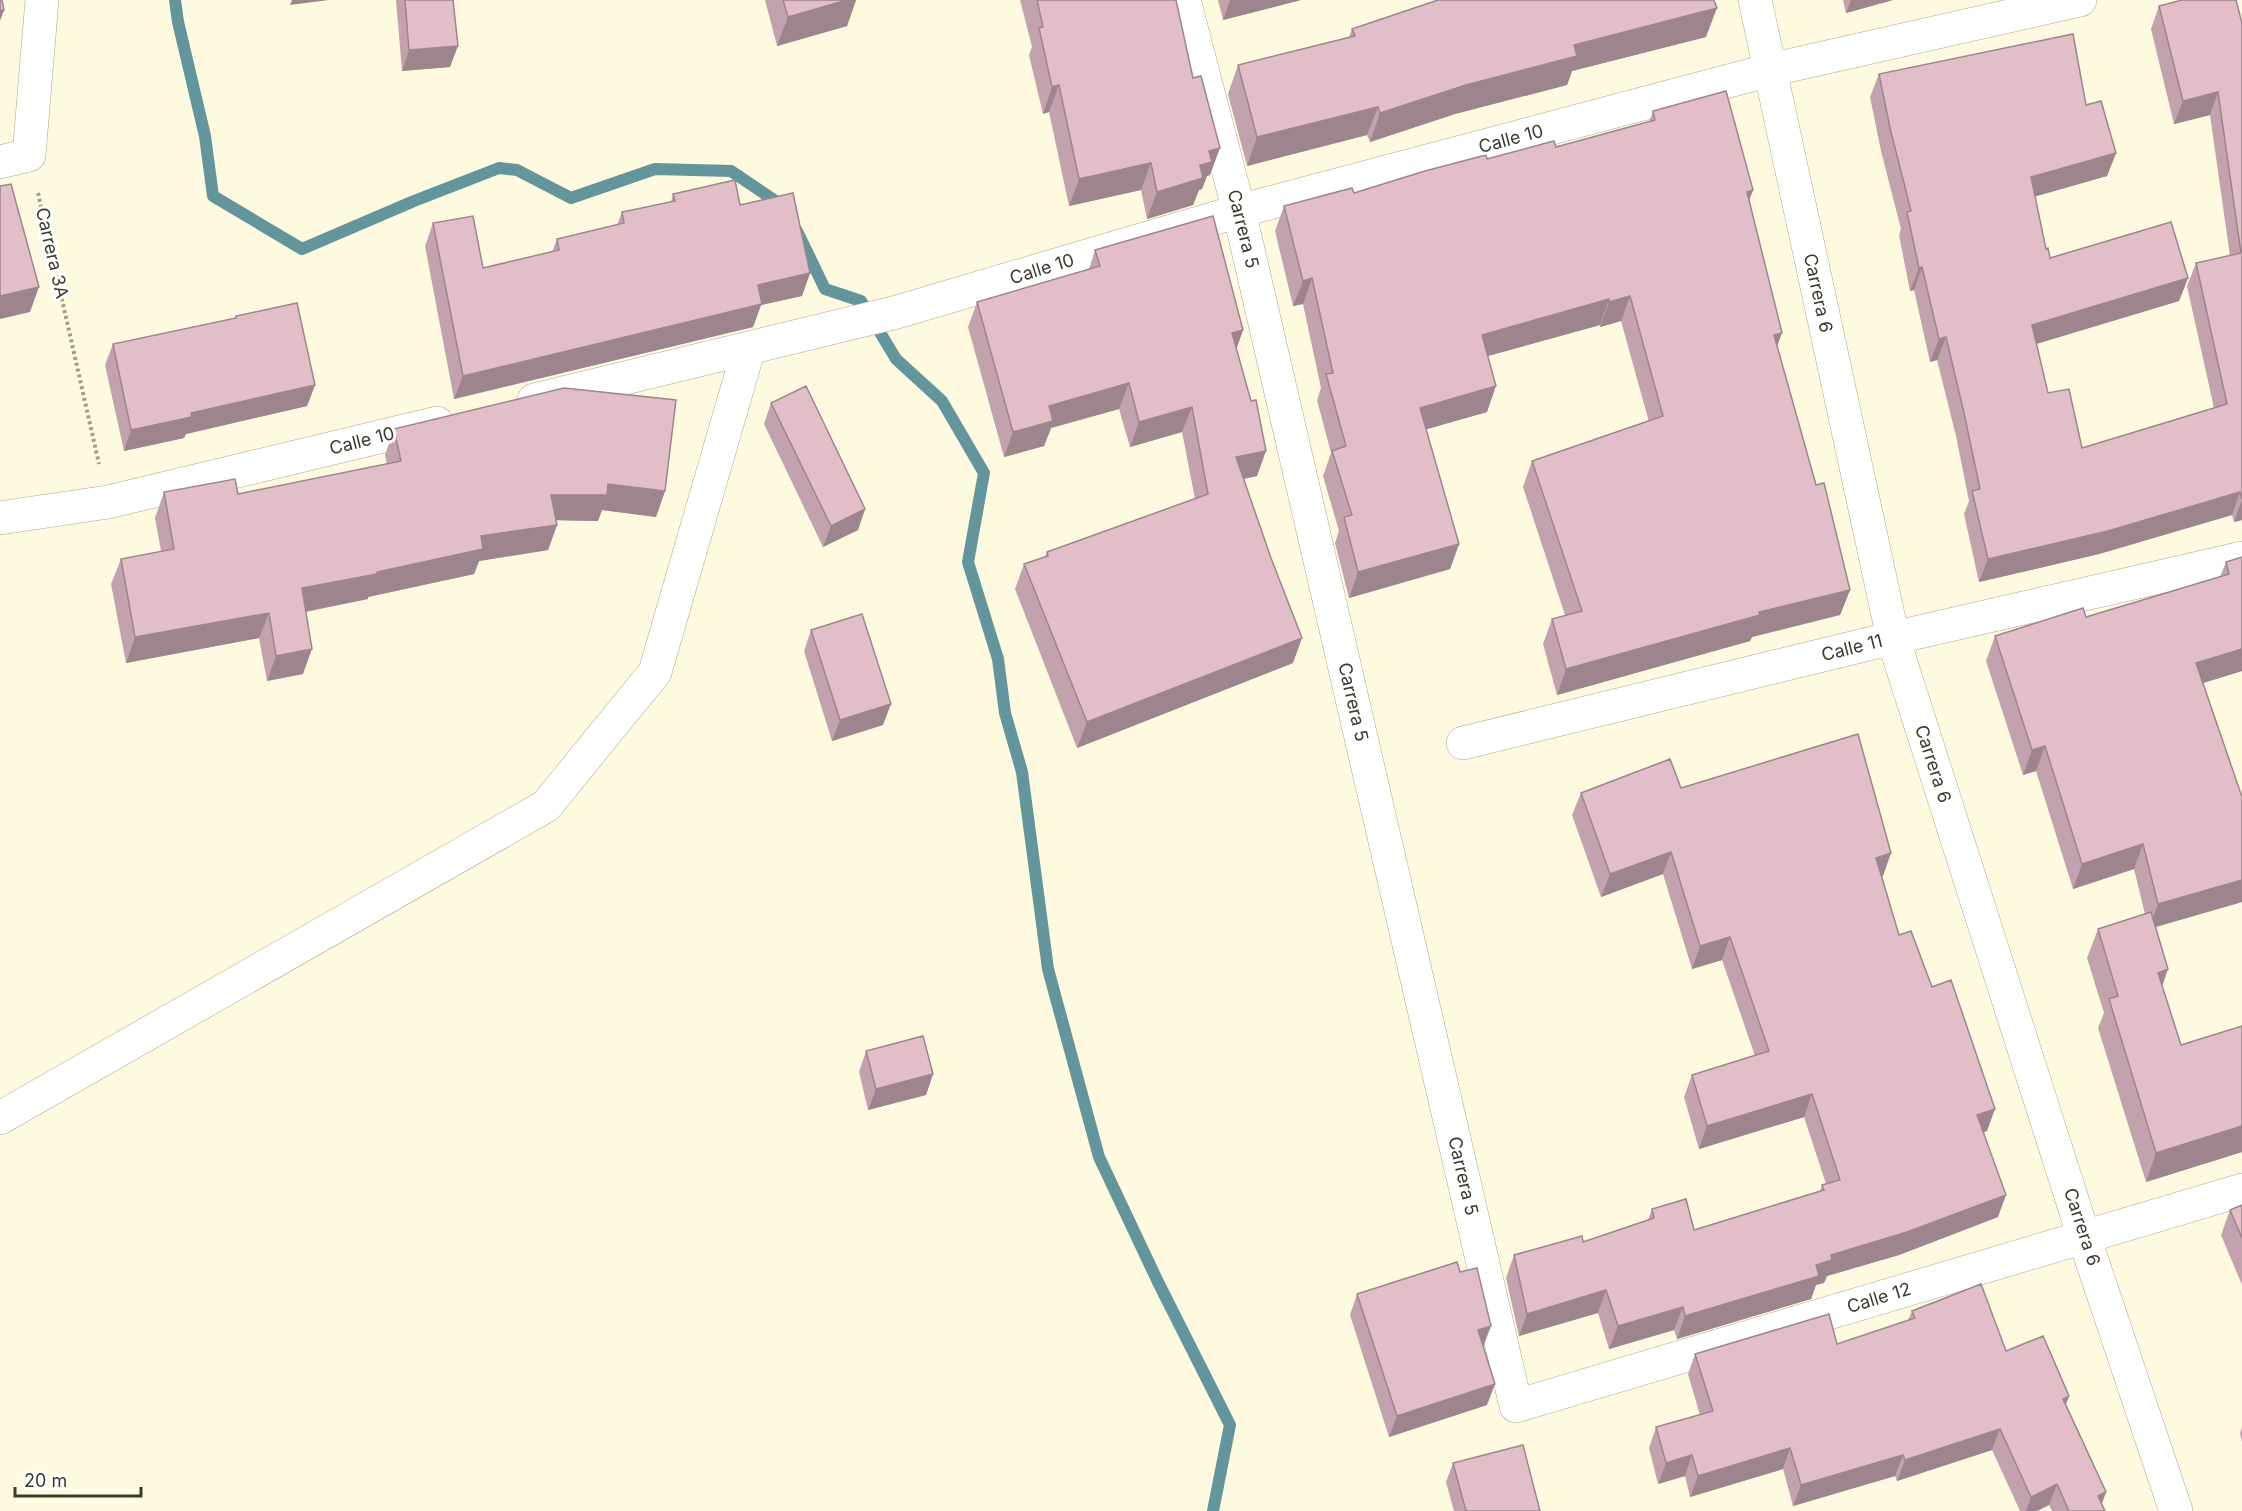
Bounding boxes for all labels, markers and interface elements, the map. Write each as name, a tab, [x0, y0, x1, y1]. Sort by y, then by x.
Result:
street label: Calle 10	[1476, 120, 1546, 157]
street label: Carrera 5	[1224, 187, 1263, 270]
street label: Carrera 3A	[32, 205, 73, 300]
street label: Calle 10	[1007, 249, 1077, 288]
street label: Carrera 6	[1800, 251, 1837, 334]
street label: Calle 10	[327, 422, 397, 459]
street label: Calle 11	[1819, 630, 1885, 665]
street label: Carrera 5	[1334, 660, 1373, 743]
street label: Carrera 6	[1911, 722, 1956, 805]
street label: Carrera 5	[1444, 1134, 1483, 1217]
street label: Carrera 6	[2060, 1185, 2105, 1268]
street label: Calle 12	[1844, 1278, 1913, 1317]
scale bar	[15, 1460, 141, 1498]
text: 20 m	[24, 1470, 67, 1491]

